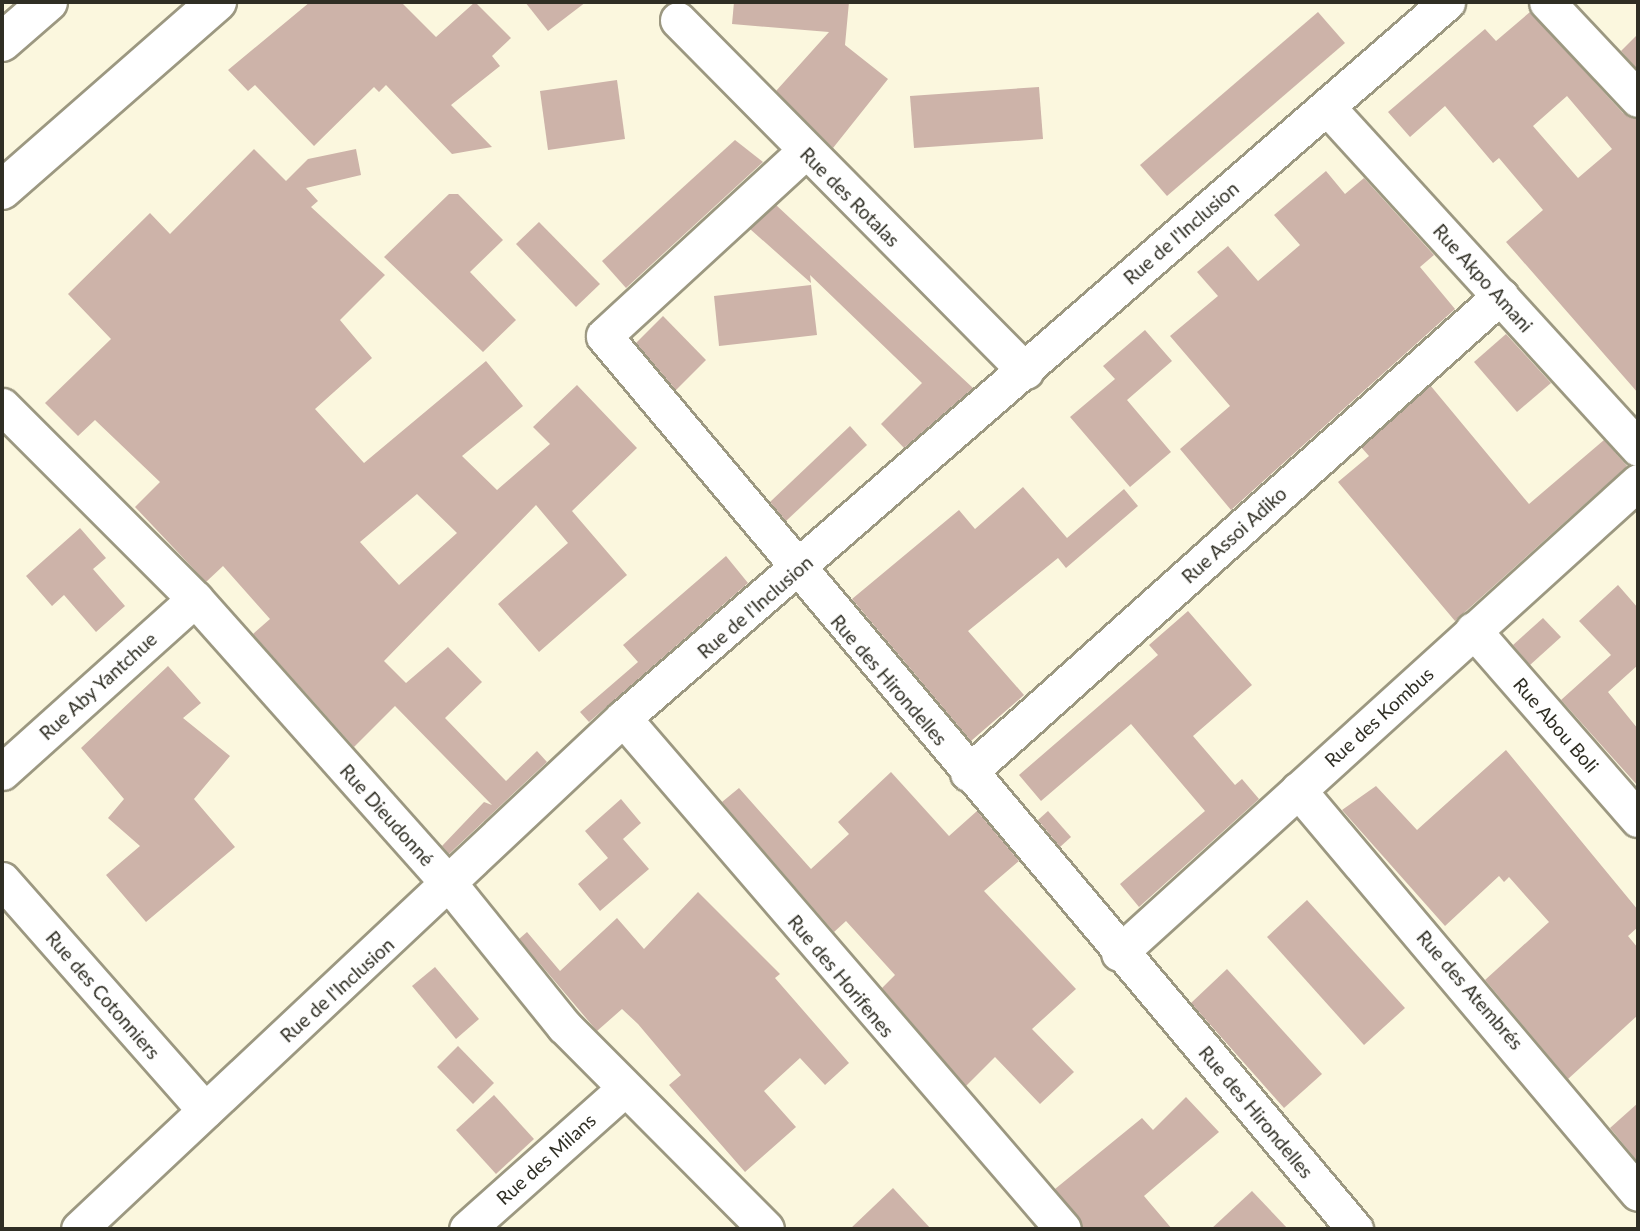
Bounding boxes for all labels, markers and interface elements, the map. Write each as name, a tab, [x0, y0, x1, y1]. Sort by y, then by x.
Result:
street label: Rue des Rotalas	[796, 143, 904, 251]
street label: Rue de l'Inclusion	[1119, 177, 1243, 289]
street label: Rue Akpo Amani	[1428, 219, 1538, 337]
street label: Rue Assoi Adiko	[1176, 482, 1292, 588]
street label: Rue de l'Inclusion	[693, 551, 817, 663]
street label: Rue des Hirondelles	[826, 610, 952, 750]
street label: Rue Aby Yantchue	[34, 627, 162, 745]
street label: Rue des Kombus	[1320, 662, 1438, 772]
street label: Rue Abou Boli	[1508, 673, 1604, 777]
street label: Rue Dieudonné	[335, 759, 439, 871]
street label: Rue des Horifenes	[783, 910, 899, 1042]
street label: Rue des Cotonniers	[41, 926, 165, 1064]
street label: Rue des Atembrés	[1412, 926, 1528, 1054]
street label: Rue de l'Inclusion	[275, 933, 399, 1047]
street label: Rue des Hirondelles	[1194, 1041, 1318, 1183]
street label: Rue des Milans	[492, 1109, 600, 1209]

